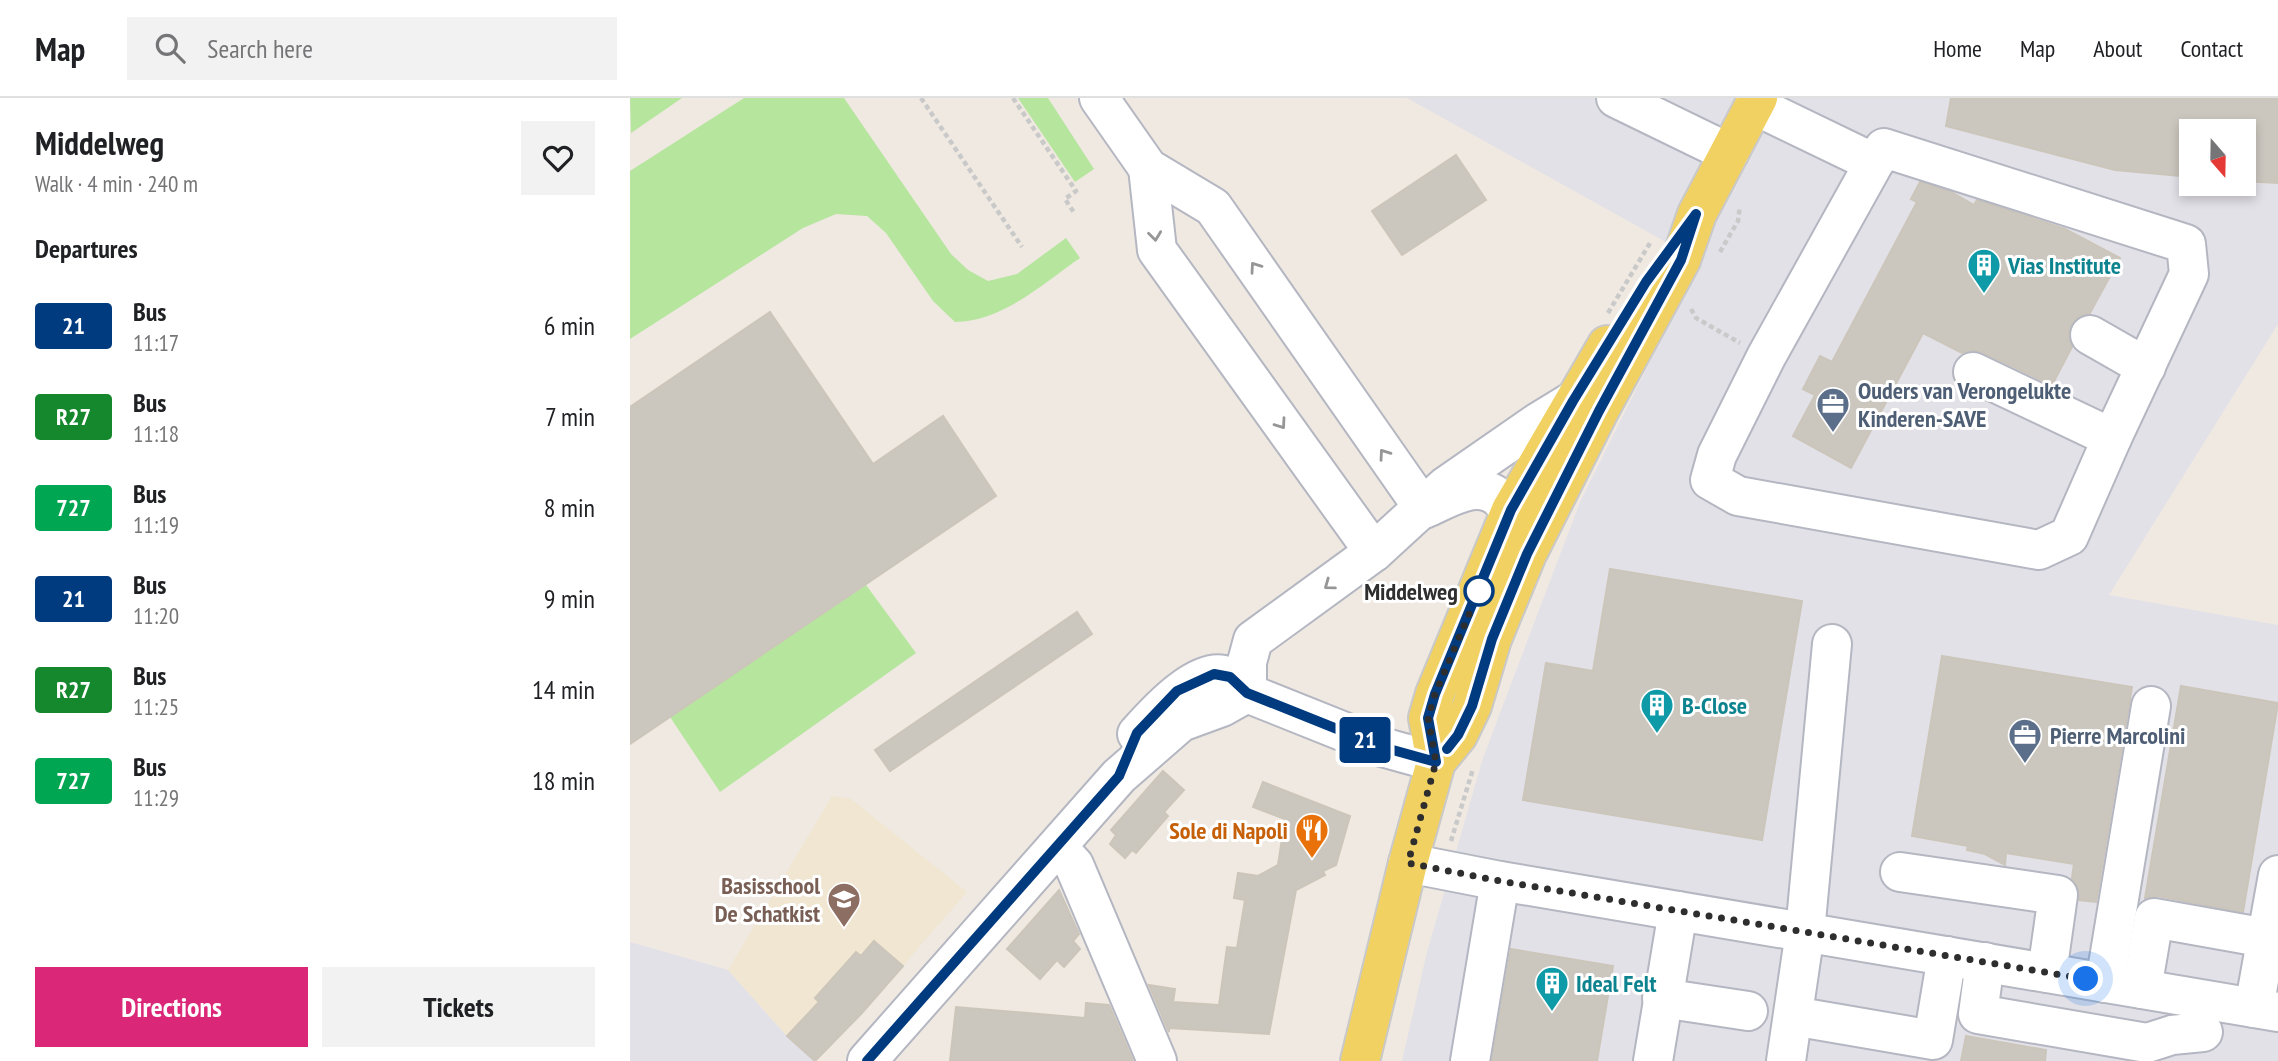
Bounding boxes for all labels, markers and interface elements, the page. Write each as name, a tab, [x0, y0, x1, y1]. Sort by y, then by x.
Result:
search box	[127, 17, 617, 80]
text: Map	[35, 27, 85, 70]
icon: search	[151, 29, 189, 67]
text: Search here	[207, 32, 313, 65]
text: Home	[1933, 33, 1982, 64]
text: Map	[2020, 33, 2055, 64]
text: About	[2093, 33, 2142, 64]
text: Contact	[2180, 33, 2243, 64]
north arrow	[2179, 119, 2256, 196]
map controls	[2179, 119, 2256, 196]
text: Middelweg	[35, 121, 164, 164]
button: heart	[521, 121, 595, 195]
text: Walk · 4 min · 240 m	[35, 169, 198, 198]
one-way arrow	[1148, 230, 1163, 241]
text: Departures	[35, 232, 138, 265]
building icon: Vias Institute	[1965, 246, 2003, 295]
place label: Vias Institute	[2007, 250, 2121, 281]
one-way arrow	[1250, 261, 1263, 274]
text: Bus	[133, 295, 166, 328]
text: 6 min	[544, 309, 595, 342]
text: 21	[62, 310, 85, 341]
text: 11:17	[133, 328, 179, 357]
place label: Ouders van Verongelukte Kinderen-SAVE	[1858, 375, 2071, 434]
office icon: Ouders van Verongelukte Kinderen-SAVE	[1814, 385, 1852, 434]
text: Bus	[133, 386, 166, 419]
text: 7 min	[545, 400, 595, 433]
text: R27	[56, 401, 91, 432]
one-way arrow	[1273, 416, 1285, 429]
text: 11:18	[133, 419, 179, 448]
one-way arrow	[1380, 449, 1392, 462]
text: Bus	[133, 477, 166, 510]
text: 8 min	[544, 491, 595, 524]
text: 727	[56, 492, 91, 523]
text: 11:19	[133, 510, 179, 539]
text: Bus	[133, 568, 166, 601]
place label: Middelweg	[1364, 576, 1458, 607]
marker: Middelweg	[1464, 576, 1494, 606]
one-way arrow	[1324, 577, 1337, 589]
text: 9 min	[544, 582, 595, 615]
text: 21	[62, 583, 85, 614]
text: 11:20	[133, 601, 179, 630]
text: Bus	[133, 659, 166, 692]
text: 14 min	[532, 673, 595, 706]
text: R27	[56, 674, 91, 705]
building icon: B-Close	[1638, 686, 1676, 735]
place label: B-Close	[1682, 690, 1747, 721]
text: 11:25	[133, 692, 179, 721]
office icon: Pierre Marcolini	[2006, 716, 2044, 765]
line badge: 21	[1334, 717, 1396, 763]
place label: Pierre Marcolini	[2050, 720, 2185, 751]
text: 21	[1354, 724, 1376, 755]
text: Bus	[133, 750, 166, 783]
text: 18 min	[532, 764, 595, 797]
text: 727	[56, 765, 91, 796]
text: 11:29	[133, 783, 179, 812]
restaurant icon: Sole di Napoli	[1293, 811, 1331, 860]
place label: Sole di Napoli	[1169, 815, 1288, 846]
place label: Basisschool De Schatkist	[715, 870, 820, 929]
school or university icon: Basisschool De Schatkist	[825, 880, 863, 929]
your location	[2068, 961, 2103, 996]
building icon: Ideal Felt	[1533, 964, 1571, 1013]
button: Directions	[35, 967, 308, 1047]
button: Tickets	[322, 967, 595, 1047]
place label: Ideal Felt	[1576, 968, 1656, 999]

